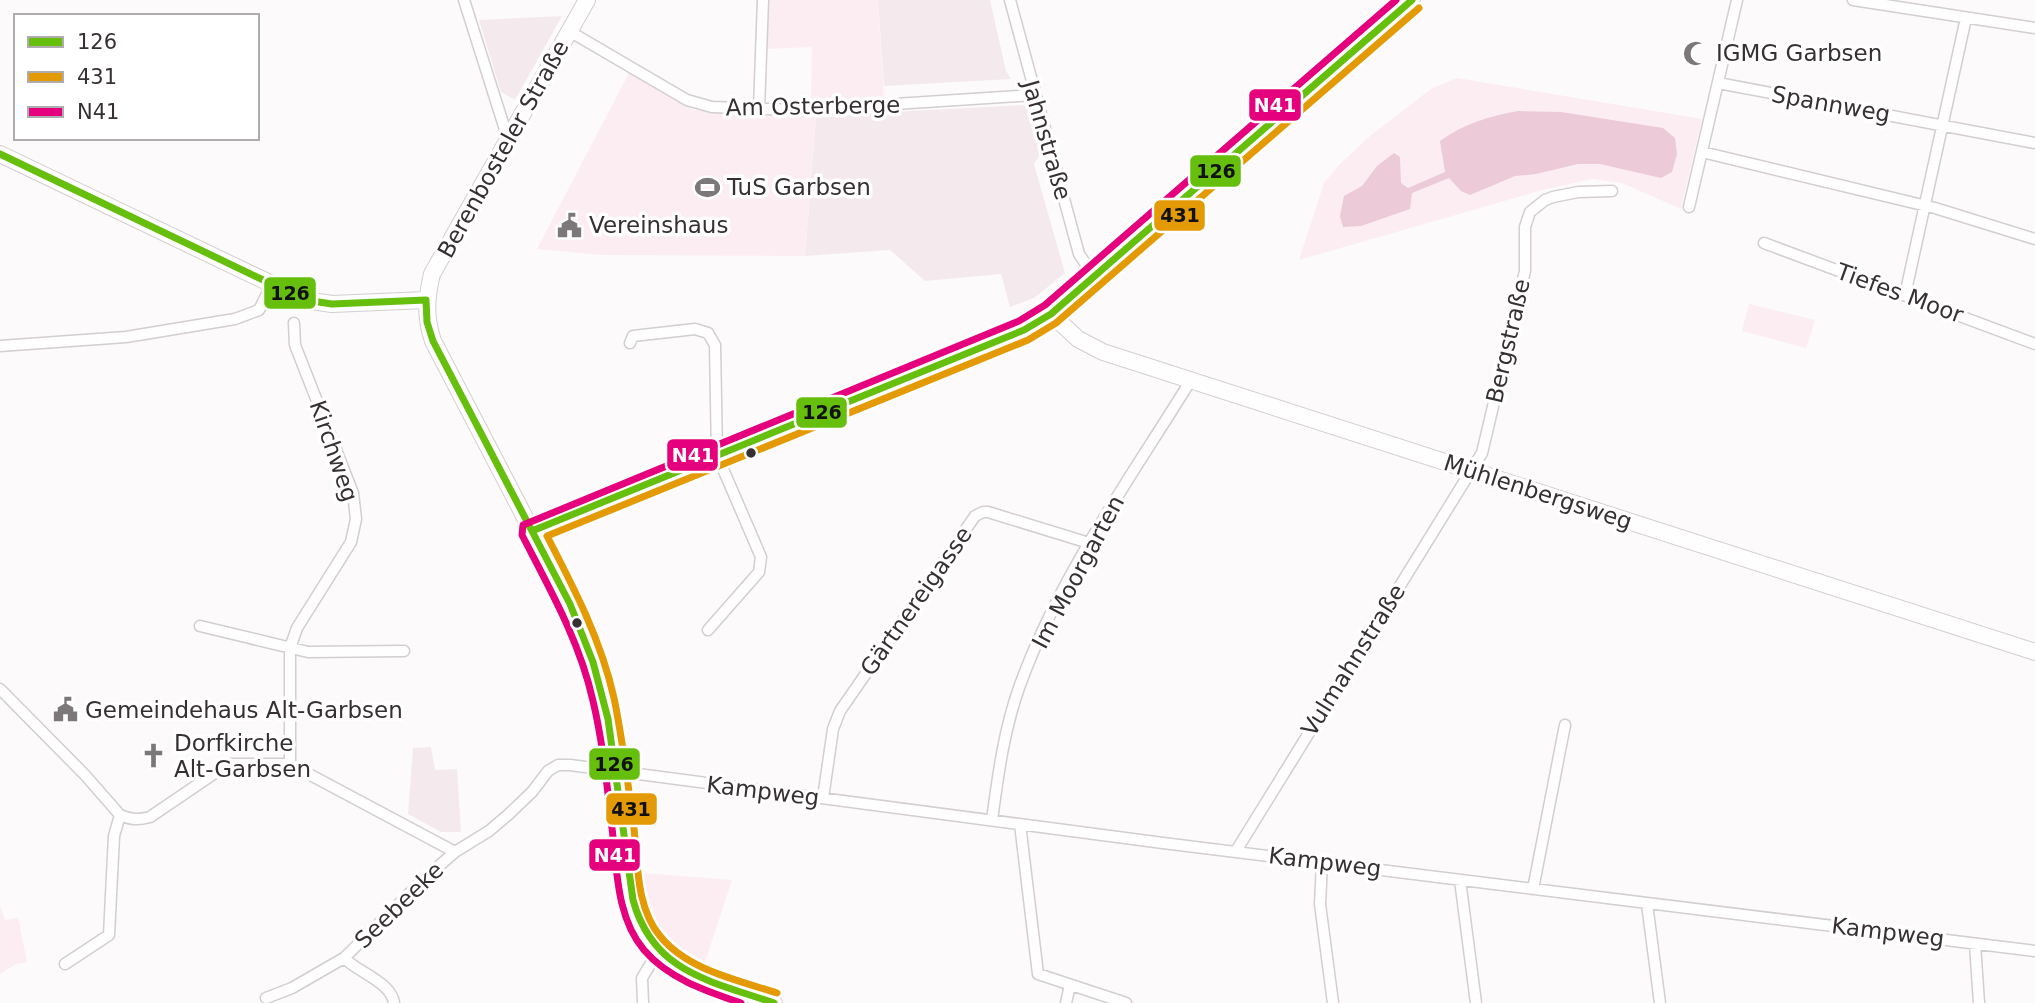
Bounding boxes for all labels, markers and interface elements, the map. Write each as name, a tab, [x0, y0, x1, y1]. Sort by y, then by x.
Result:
legend	[14, 14, 259, 140]
text: 126	[77, 30, 117, 54]
street label: Berenbosteler Straße	[432, 36, 574, 262]
mosque icon: IGMG Garbsen	[1682, 39, 1710, 67]
place label: IGMG Garbsen	[1716, 40, 1882, 66]
text: 431	[77, 65, 117, 89]
street label: Jahnstraße	[1017, 75, 1076, 203]
street label: Spannweg	[1770, 81, 1892, 127]
line badge: N41	[1248, 88, 1302, 122]
street label: Am Osterberge	[725, 91, 901, 121]
text: N41	[1254, 94, 1296, 116]
text: N41	[77, 100, 119, 124]
line badge: 126	[1189, 154, 1242, 188]
text: 126	[1196, 160, 1236, 182]
sports icon: TuS Garbsen	[693, 173, 721, 201]
place label: TuS Garbsen	[726, 174, 871, 200]
line badge: 431	[1153, 199, 1206, 232]
text: 431	[1160, 204, 1200, 226]
public building icon: Vereinshaus	[555, 211, 583, 239]
place label: Vereinshaus	[589, 212, 728, 238]
street label: Tiefes Moor	[1832, 258, 1967, 328]
line badge: 126	[263, 276, 317, 310]
street label: Bergstraße	[1481, 276, 1535, 406]
text: 126	[270, 282, 310, 304]
line badge: 126	[795, 396, 848, 429]
street label: Kirchweg	[305, 397, 363, 505]
text: 126	[802, 401, 842, 423]
line badge: N41	[666, 438, 719, 472]
text: N41	[672, 444, 714, 466]
unlabelled marker	[744, 446, 758, 460]
street label: Mühlenbergsweg	[1441, 449, 1635, 535]
street label: Im Moorgarten	[1027, 491, 1129, 653]
street label: Gärtnereigasse	[855, 522, 977, 680]
street label: Vulmahnstraße	[1296, 579, 1410, 741]
unlabelled marker	[570, 616, 584, 630]
public building icon: Gemeindehaus Alt-Garbsen	[51, 696, 79, 724]
place label: Gemeindehaus Alt-Garbsen	[85, 697, 403, 723]
place label: Dorfkirche Alt-Garbsen	[174, 730, 311, 782]
church icon: Dorfkirche Alt-Garbsen	[140, 742, 168, 770]
line badge: 126	[588, 747, 641, 781]
text: 126	[594, 753, 634, 775]
street label: Kampweg	[705, 771, 821, 811]
line badge: 431	[605, 792, 658, 826]
text: 431	[611, 798, 651, 820]
line badge: N41	[588, 838, 641, 872]
street label: Kampweg	[1267, 842, 1383, 882]
text: N41	[594, 844, 636, 866]
street label: Seebeeke	[350, 857, 448, 953]
street label: Kampweg	[1830, 912, 1946, 952]

